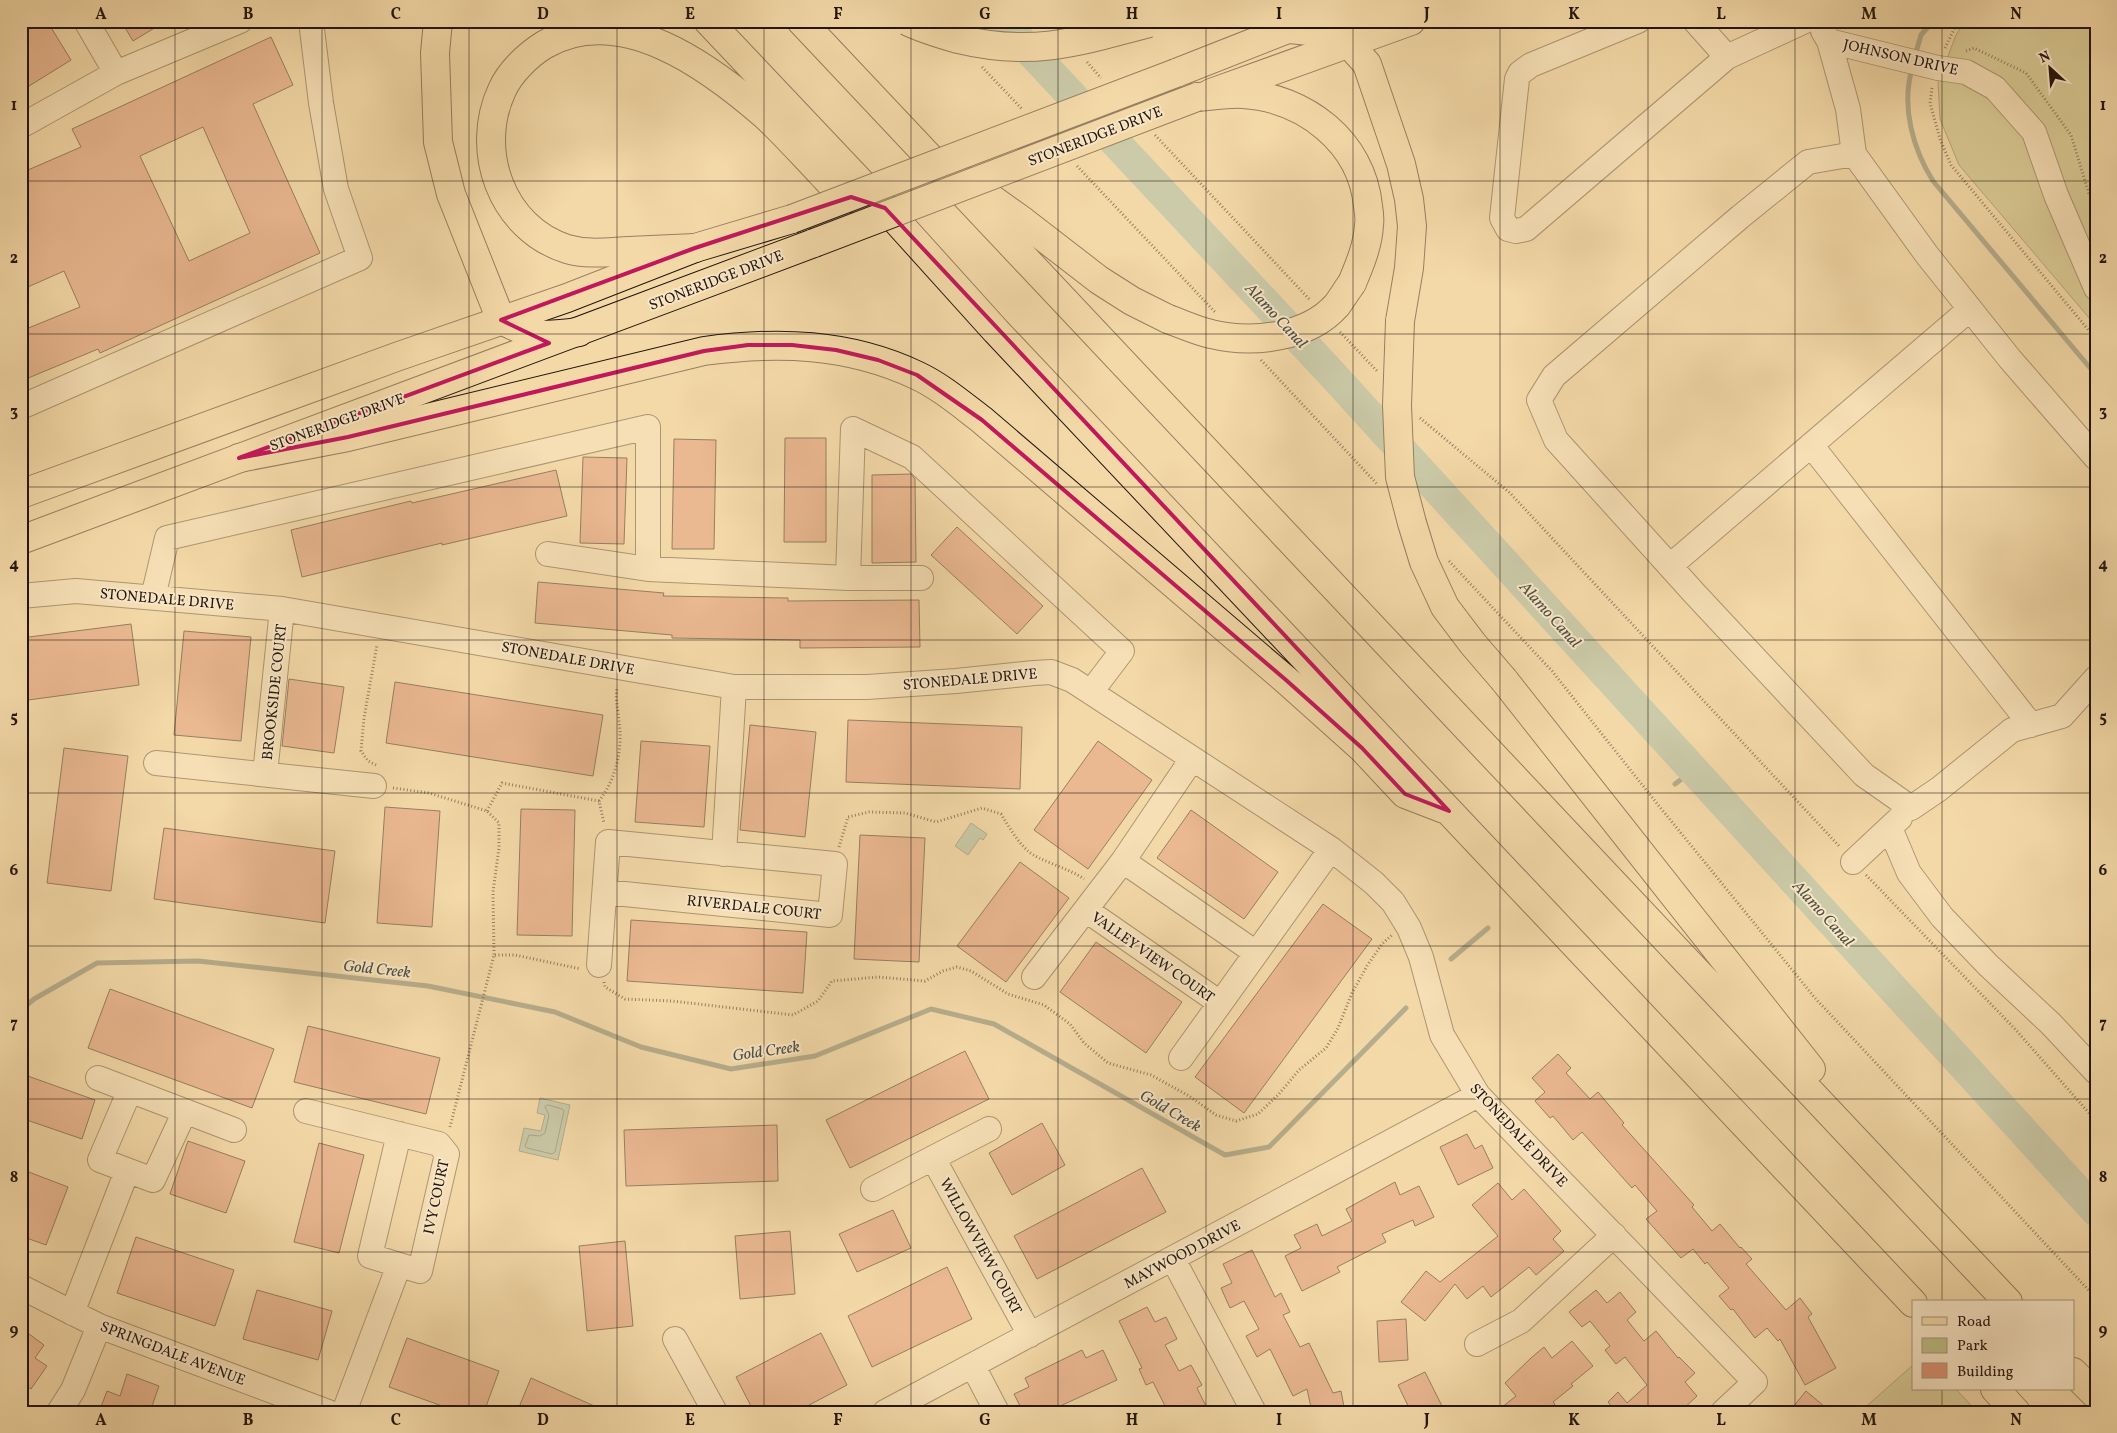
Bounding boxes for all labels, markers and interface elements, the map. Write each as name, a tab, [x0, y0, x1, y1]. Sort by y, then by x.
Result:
text: A	[95, 4, 107, 26]
text: B	[243, 4, 254, 26]
text: C	[391, 4, 401, 26]
text: D	[537, 4, 549, 26]
text: E	[685, 4, 695, 26]
text: F	[833, 4, 843, 26]
text: G	[979, 4, 991, 26]
text: H	[1126, 4, 1138, 26]
text: I	[1276, 4, 1282, 26]
text: J	[1423, 4, 1430, 26]
text: K	[1568, 4, 1580, 26]
text: L	[1716, 4, 1726, 26]
text: M	[1861, 4, 1877, 26]
text: N	[2010, 4, 2022, 26]
street label: JOHNSON DRIVE	[1841, 35, 1960, 82]
north arrow	[2024, 42, 2074, 92]
text: N	[2036, 47, 2054, 68]
text: 1	[11, 95, 17, 117]
text: 1	[2100, 95, 2106, 117]
street label: STONERIDGE DRIVE	[1025, 102, 1166, 173]
street label: STONERIDGE DRIVE	[646, 246, 787, 317]
text: 2	[10, 248, 18, 270]
text: 2	[2099, 248, 2107, 270]
water label: Alamo Canal	[1239, 278, 1312, 354]
street label: STONERIDGE DRIVE	[267, 389, 408, 458]
text: 3	[10, 401, 18, 423]
text: 3	[2099, 401, 2107, 423]
text: 4	[9, 554, 19, 576]
text: 4	[2098, 554, 2108, 576]
water label: Alamo Canal	[1513, 577, 1585, 653]
street label: STONEDALE DRIVE	[99, 584, 235, 617]
street label: BROOKSIDE COURT	[258, 623, 293, 761]
street label: STONEDALE DRIVE	[499, 637, 636, 682]
street label: STONEDALE DRIVE	[902, 664, 1038, 697]
text: 5	[10, 707, 18, 729]
text: 5	[2099, 707, 2107, 729]
text: 6	[10, 860, 19, 882]
text: 6	[2099, 860, 2108, 882]
water label: Alamo Canal	[1786, 876, 1858, 952]
street label: RIVERDALE COURT	[685, 891, 822, 926]
street label: VALLEY VIEW COURT	[1086, 908, 1218, 1009]
water label: Gold Creek	[342, 956, 412, 985]
text: 7	[10, 1013, 18, 1035]
text: 7	[2099, 1013, 2107, 1035]
water label: Gold Creek	[731, 1036, 802, 1068]
street label: STONEDALE DRIVE	[1464, 1080, 1572, 1193]
water label: Gold Creek	[1135, 1085, 1205, 1138]
street label: IVY COURT	[419, 1158, 456, 1237]
text: 8	[10, 1167, 18, 1189]
text: 8	[2099, 1167, 2107, 1189]
street label: WILLOWVIEW COURT	[933, 1175, 1026, 1319]
street label: MAYWOOD DRIVE	[1121, 1216, 1245, 1295]
legend	[1912, 1300, 2074, 1390]
text: Road	[1957, 1312, 1991, 1333]
street label: SPRINGDALE AVENUE	[97, 1317, 248, 1392]
text: 9	[10, 1320, 19, 1342]
text: 9	[2099, 1320, 2108, 1342]
text: Park	[1957, 1336, 1988, 1357]
text: Building	[1957, 1362, 2014, 1383]
text: A	[95, 1410, 107, 1432]
text: B	[243, 1410, 254, 1432]
text: C	[391, 1410, 401, 1432]
text: D	[537, 1410, 549, 1432]
text: E	[685, 1410, 695, 1432]
text: F	[833, 1410, 843, 1432]
text: G	[979, 1410, 991, 1432]
text: H	[1126, 1410, 1138, 1432]
text: I	[1276, 1410, 1282, 1432]
text: J	[1423, 1410, 1430, 1432]
text: K	[1568, 1410, 1580, 1432]
text: L	[1716, 1410, 1726, 1432]
text: M	[1861, 1410, 1877, 1432]
text: N	[2010, 1410, 2022, 1432]

